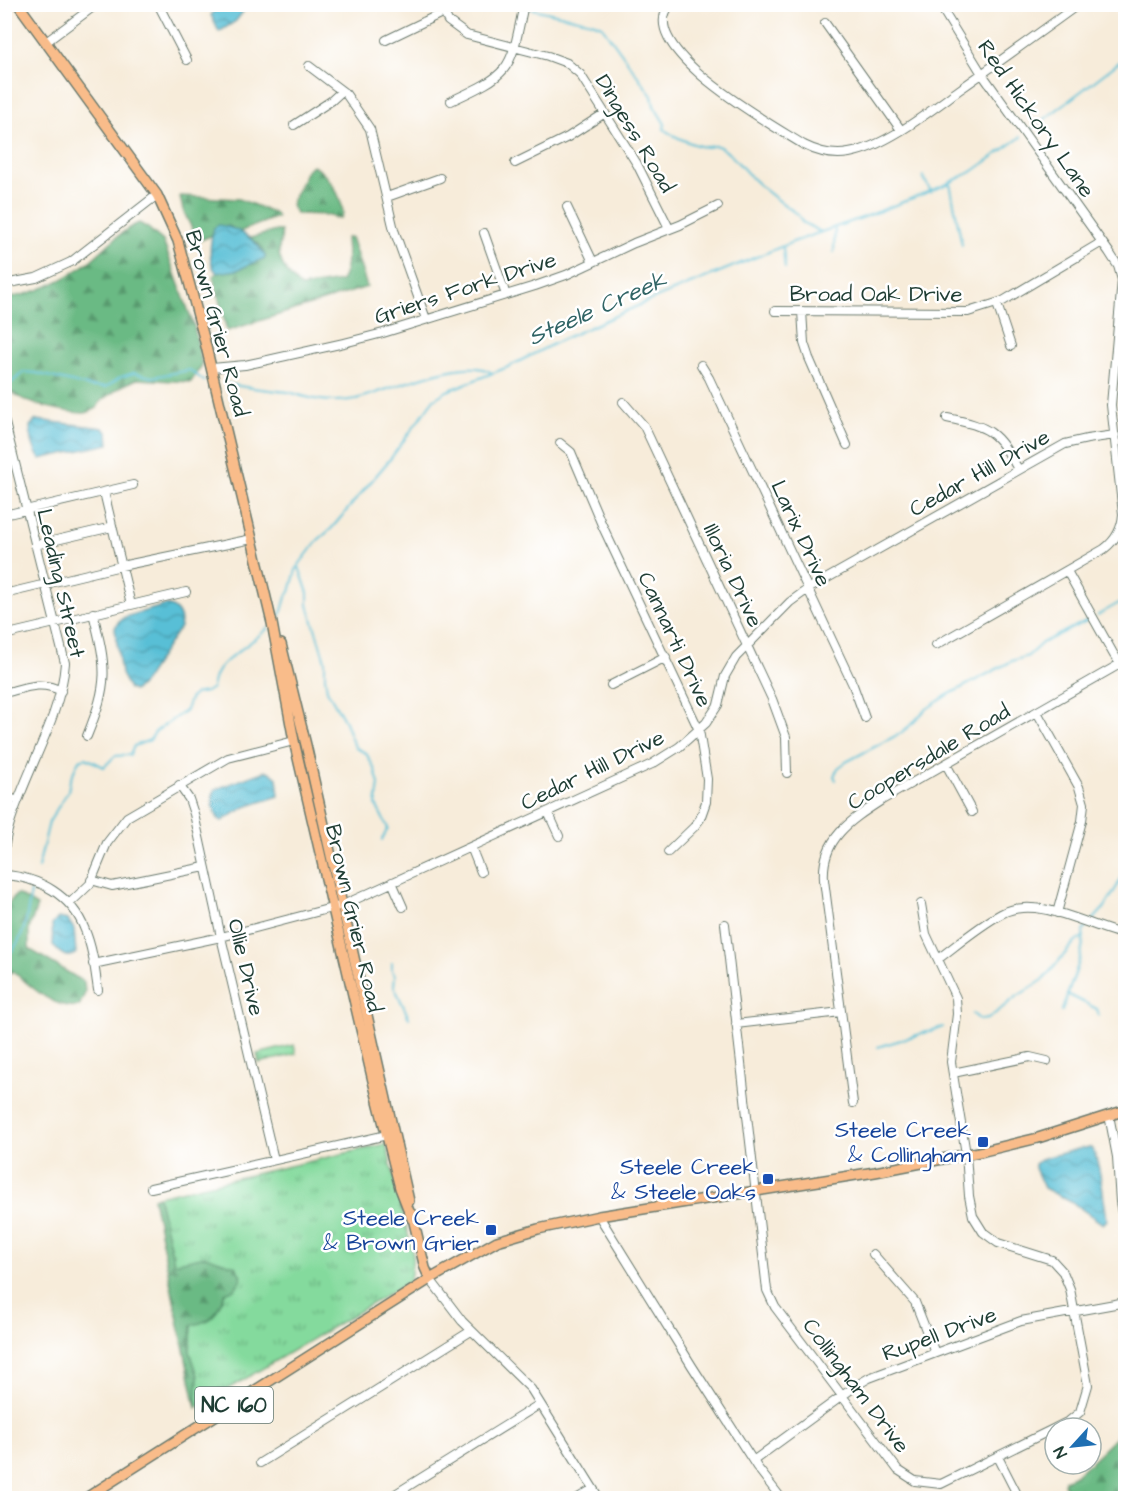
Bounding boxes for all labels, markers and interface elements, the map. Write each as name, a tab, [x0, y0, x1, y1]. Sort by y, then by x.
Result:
street label: Red Hickory Lane	[969, 34, 1102, 205]
street label: Dingess Road	[586, 69, 682, 199]
street label: Brown Grier Road	[177, 227, 256, 420]
street label: Griers Fork Drive	[370, 244, 561, 332]
water label: Steele Creek	[523, 263, 673, 355]
street label: Broad Oak Drive	[790, 279, 962, 310]
street label: Cedar Hill Drive	[904, 422, 1056, 525]
street label: Larix Drive	[762, 475, 839, 592]
street label: Leading Street	[27, 506, 93, 661]
street label: Illoria Drive	[695, 519, 770, 633]
street label: Cannarti Drive	[630, 567, 720, 713]
street label: Coopersdale Road	[842, 696, 1016, 818]
street label: Cedar Hill Drive	[516, 722, 670, 819]
street label: Brown Grier Road	[317, 821, 390, 1015]
street label: Ollie Drive	[219, 916, 272, 1019]
place label: Steele Creek & Collingham	[835, 1115, 971, 1172]
marker: Steele Creek & Collingham	[976, 1135, 990, 1149]
place label: Steele Creek & Steele Oaks	[611, 1152, 756, 1208]
marker: Steele Creek & Steele Oaks	[761, 1172, 775, 1186]
place label: Steele Creek & Brown Grier	[323, 1203, 479, 1259]
marker: Steele Creek & Brown Grier	[484, 1223, 498, 1237]
street label: Rupell Drive	[878, 1299, 1001, 1369]
street label: Collingham Drive	[794, 1312, 917, 1460]
road number: NC 160	[195, 1387, 273, 1423]
north arrow	[1043, 1416, 1103, 1476]
text: N	[1048, 1443, 1073, 1462]

